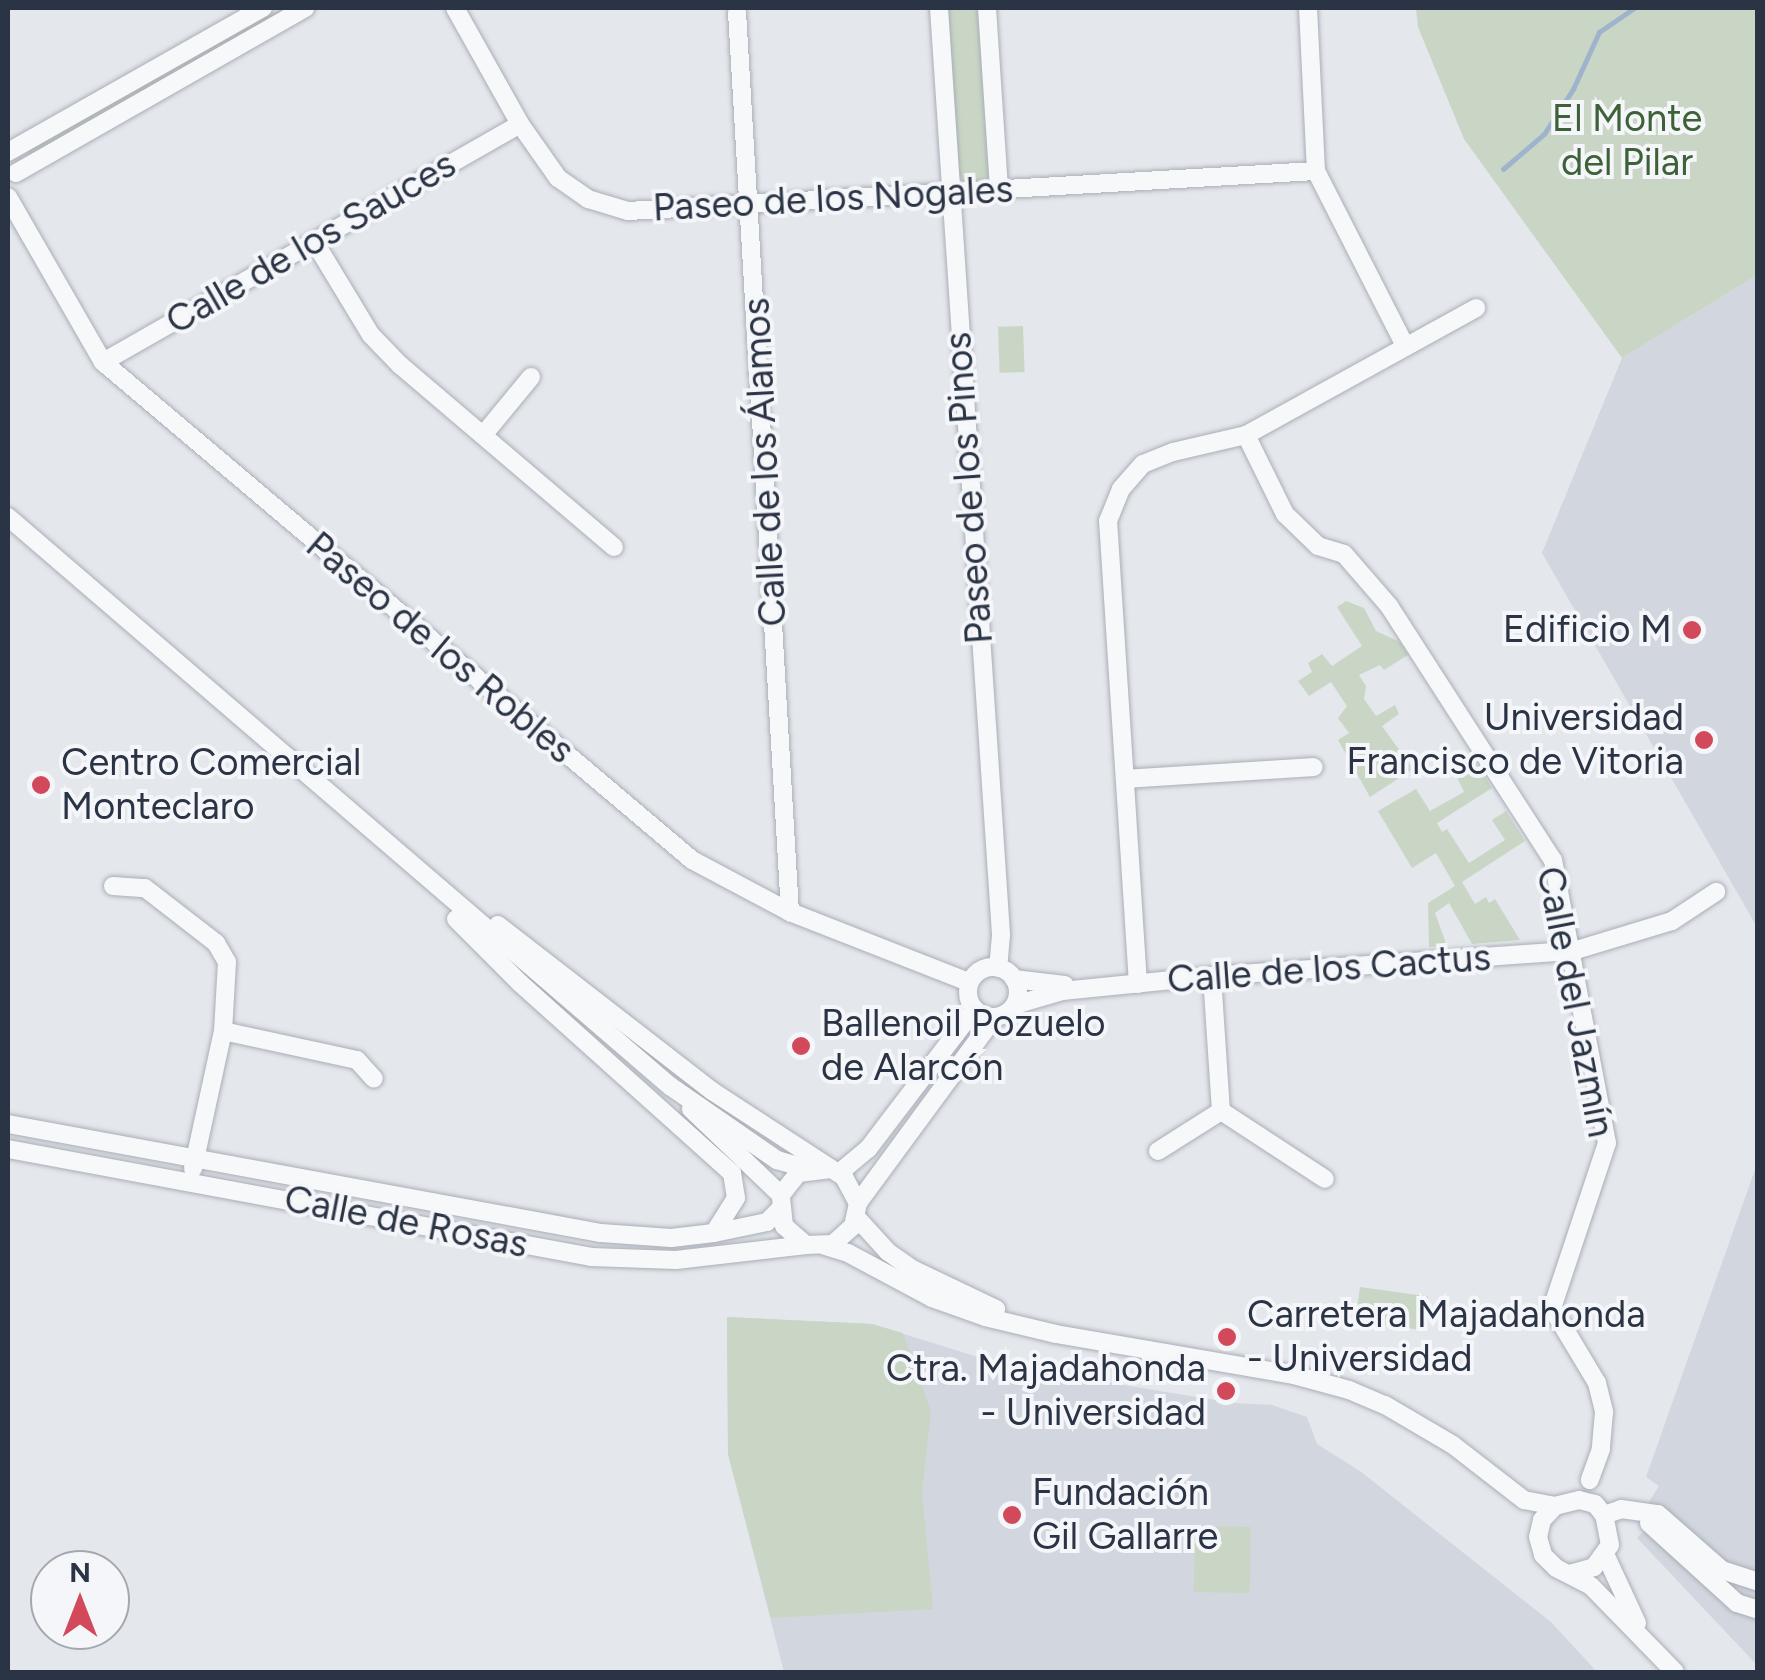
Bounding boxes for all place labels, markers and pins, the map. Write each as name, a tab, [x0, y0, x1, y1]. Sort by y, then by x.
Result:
place label: Edificio M	[1503, 607, 1672, 653]
marker: Edificio M	[1681, 619, 1703, 641]
place label: Universidad Francisco de Vitoria	[1346, 695, 1684, 784]
marker: Universidad Francisco de Vitoria	[1693, 729, 1715, 751]
place label: Centro Comercial Monteclaro	[61, 740, 361, 829]
marker: Centro Comercial Monteclaro	[30, 774, 52, 796]
place label: Ballenoil Pozuelo de Alarcón	[821, 1001, 1106, 1090]
marker: Ballenoil Pozuelo de Alarcón	[790, 1035, 812, 1057]
place label: Carretera Majadahonda - Universidad	[1247, 1292, 1646, 1382]
marker: Carretera Majadahonda - Universidad	[1216, 1326, 1238, 1348]
place label: Ctra. Majadahonda - Universidad	[886, 1346, 1206, 1436]
marker: Ctra. Majadahonda - Universidad	[1215, 1380, 1237, 1402]
place label: Fundación Gil Gallarre	[1032, 1470, 1218, 1560]
marker: Fundación Gil Gallarre	[1001, 1504, 1023, 1526]

